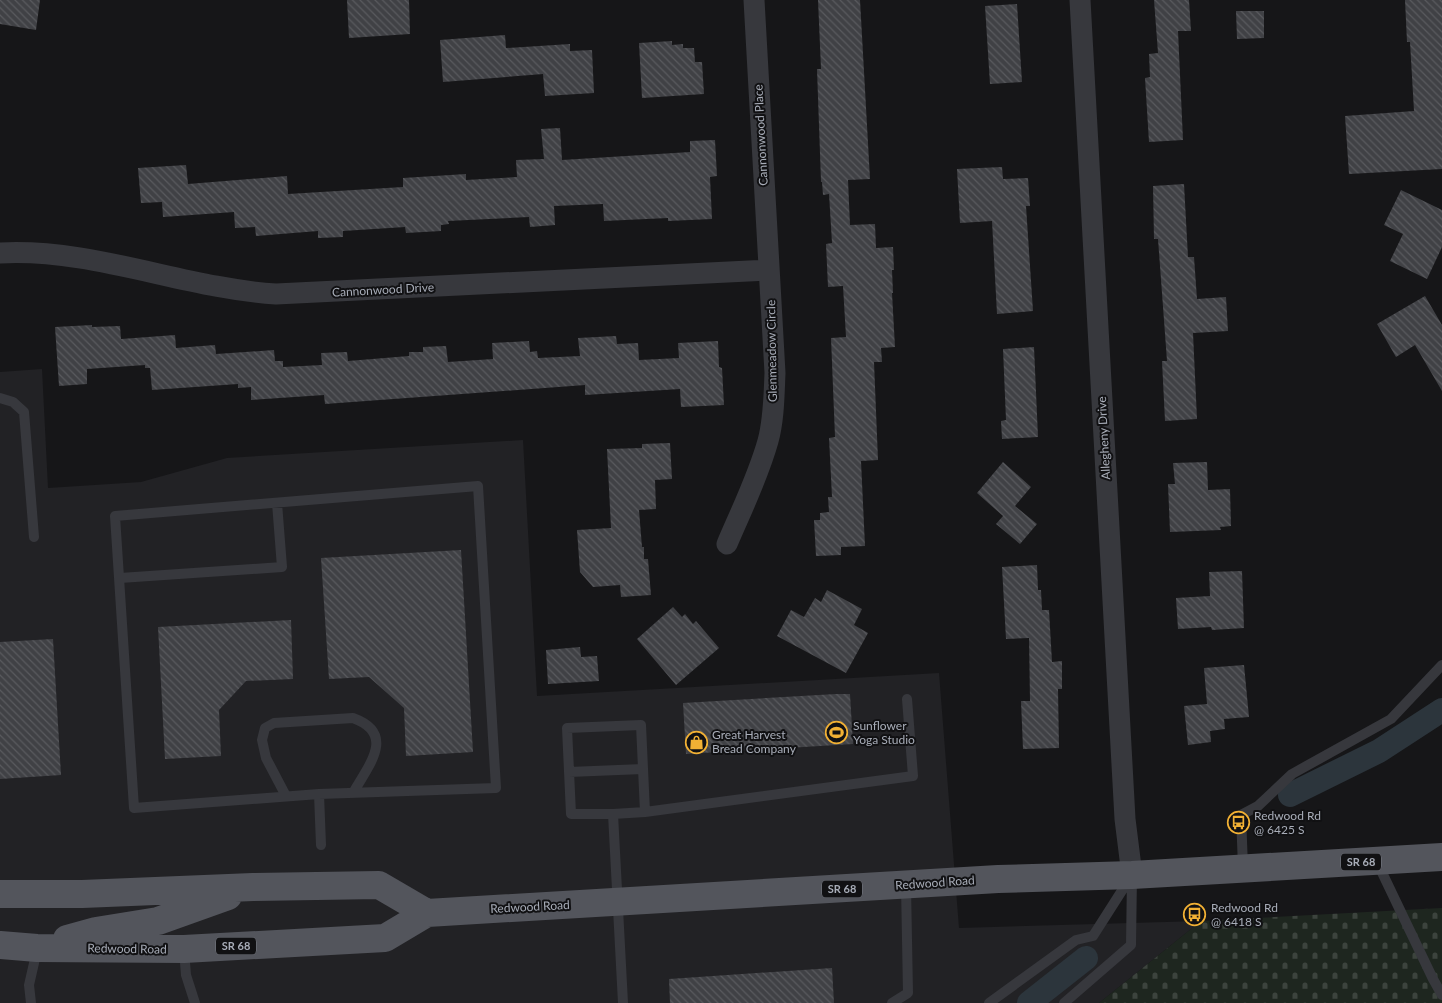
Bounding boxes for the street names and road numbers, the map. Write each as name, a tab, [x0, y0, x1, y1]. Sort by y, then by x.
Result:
street label: Cannonwood Place	[750, 84, 771, 186]
street label: Cannonwood Drive	[332, 279, 434, 300]
street label: Glenmeadow Circle	[763, 300, 780, 402]
street label: Allegheny Drive	[1094, 396, 1113, 480]
road number: SR 68	[1341, 854, 1381, 870]
street label: Redwood Road	[895, 872, 975, 893]
road number: SR 68	[822, 881, 862, 898]
street label: Redwood Road	[490, 897, 570, 916]
road number: SR 68	[216, 938, 256, 954]
street label: Redwood Road	[87, 940, 167, 957]

